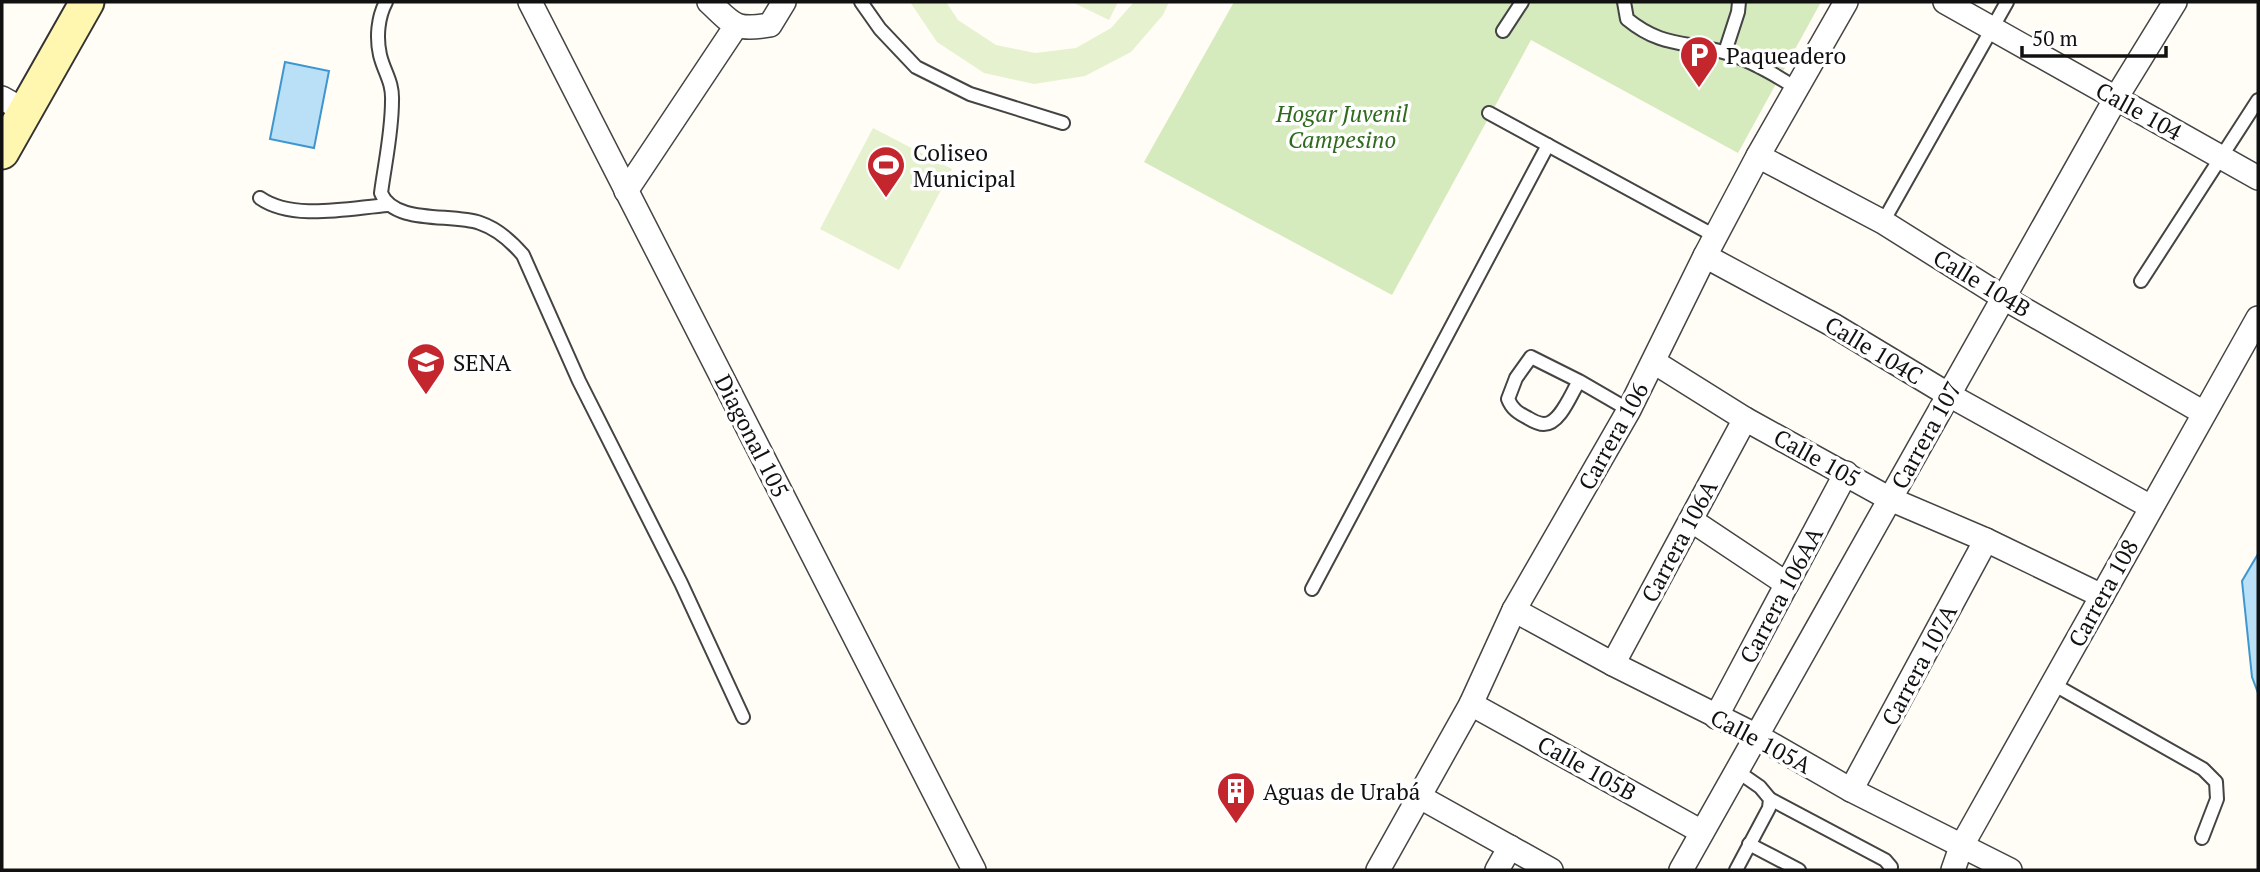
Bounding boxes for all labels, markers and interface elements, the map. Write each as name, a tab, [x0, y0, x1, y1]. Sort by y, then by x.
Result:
scale bar	[2022, 14, 2166, 58]
text: 50 m	[2032, 24, 2078, 52]
parking icon: Paqueadero	[1678, 34, 1720, 89]
place label: Paqueadero	[1726, 40, 1846, 71]
street label: Calle 104	[2090, 75, 2188, 148]
park label: Hogar Juvenil Campesino	[1275, 98, 1409, 155]
place label: Coliseo Municipal	[913, 137, 1016, 194]
sports icon: Coliseo Municipal	[865, 144, 907, 199]
street label: Calle 104B	[1928, 242, 2036, 324]
street label: Calle 104C	[1819, 309, 1929, 391]
school or university icon: SENA	[405, 341, 447, 396]
place label: SENA	[453, 347, 512, 378]
street label: Diagonal 105	[708, 369, 796, 503]
street label: Carrera 107	[1884, 376, 1968, 494]
street label: Carrera 106	[1571, 377, 1655, 495]
street label: Calle 105	[1768, 422, 1866, 494]
street label: Carrera 106A	[1634, 474, 1724, 608]
street label: Carrera 106AA	[1732, 521, 1830, 668]
street label: Carrera 108	[2061, 534, 2145, 652]
street label: Carrera 107A	[1874, 599, 1964, 731]
street label: Calle 105A	[1705, 702, 1817, 781]
street label: Calle 105B	[1532, 728, 1642, 808]
building icon: Aguas de Urabá	[1215, 770, 1257, 825]
place label: Aguas de Urabá	[1263, 776, 1421, 807]

